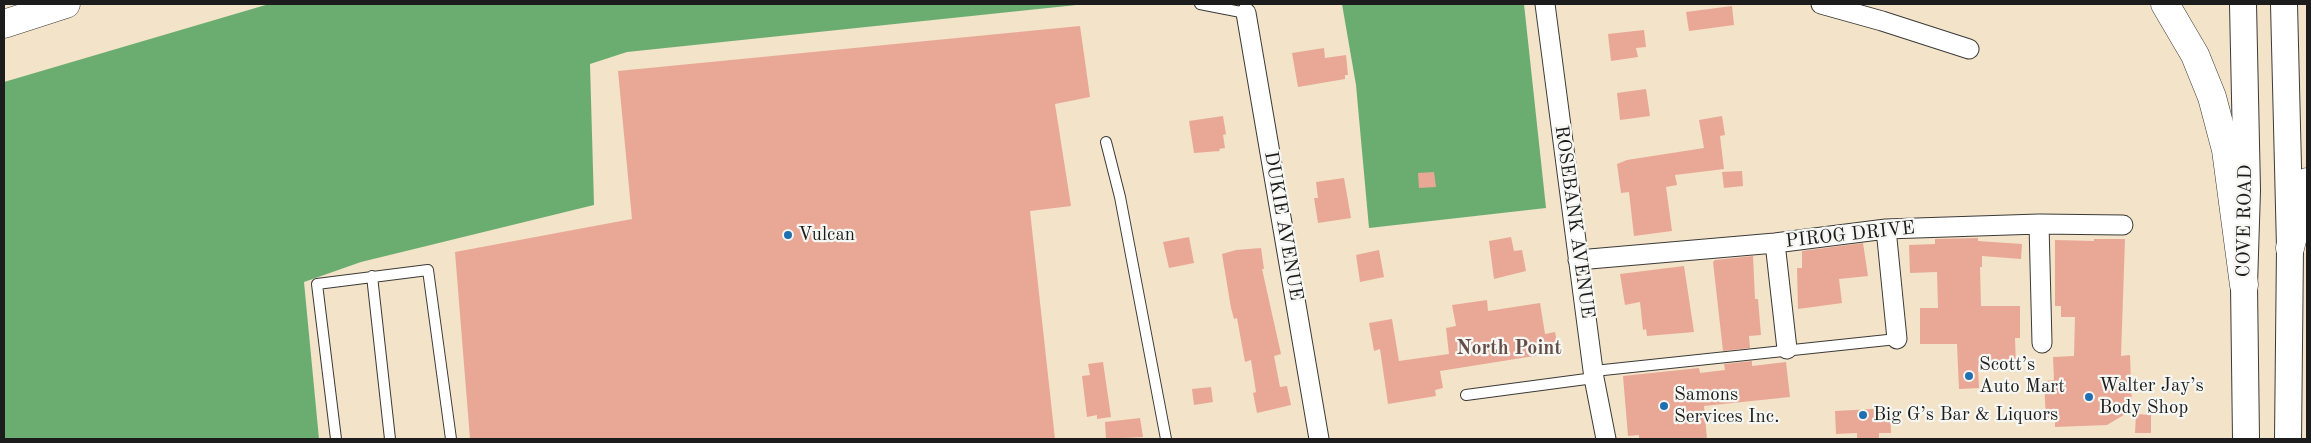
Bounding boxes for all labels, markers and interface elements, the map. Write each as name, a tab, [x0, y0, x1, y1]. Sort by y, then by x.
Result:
street label: ROSEBANK AVENUE	[1549, 124, 1599, 320]
street label: DUKIE AVENUE	[1259, 150, 1307, 302]
street label: COVE ROAD	[2233, 164, 2257, 278]
street label: PIROG DRIVE	[1784, 217, 1916, 253]
place label: Vulcan	[798, 224, 855, 246]
marker: Vulcan	[782, 229, 794, 241]
district label: North Point	[1456, 337, 1562, 361]
place label: Scott’s Auto Mart	[1979, 354, 2065, 398]
marker: Scott’s Auto Mart	[1963, 370, 1975, 382]
place label: Walter Jay’s Body Shop	[2099, 375, 2204, 419]
place label: Samons Services Inc.	[1674, 384, 1779, 428]
marker: Walter Jay’s Body Shop	[2083, 391, 2095, 403]
marker: Samons Services Inc.	[1658, 400, 1670, 412]
place label: Big G’s Bar & Liquors	[1873, 404, 2058, 426]
marker: Big G’s Bar & Liquors	[1857, 409, 1869, 421]

